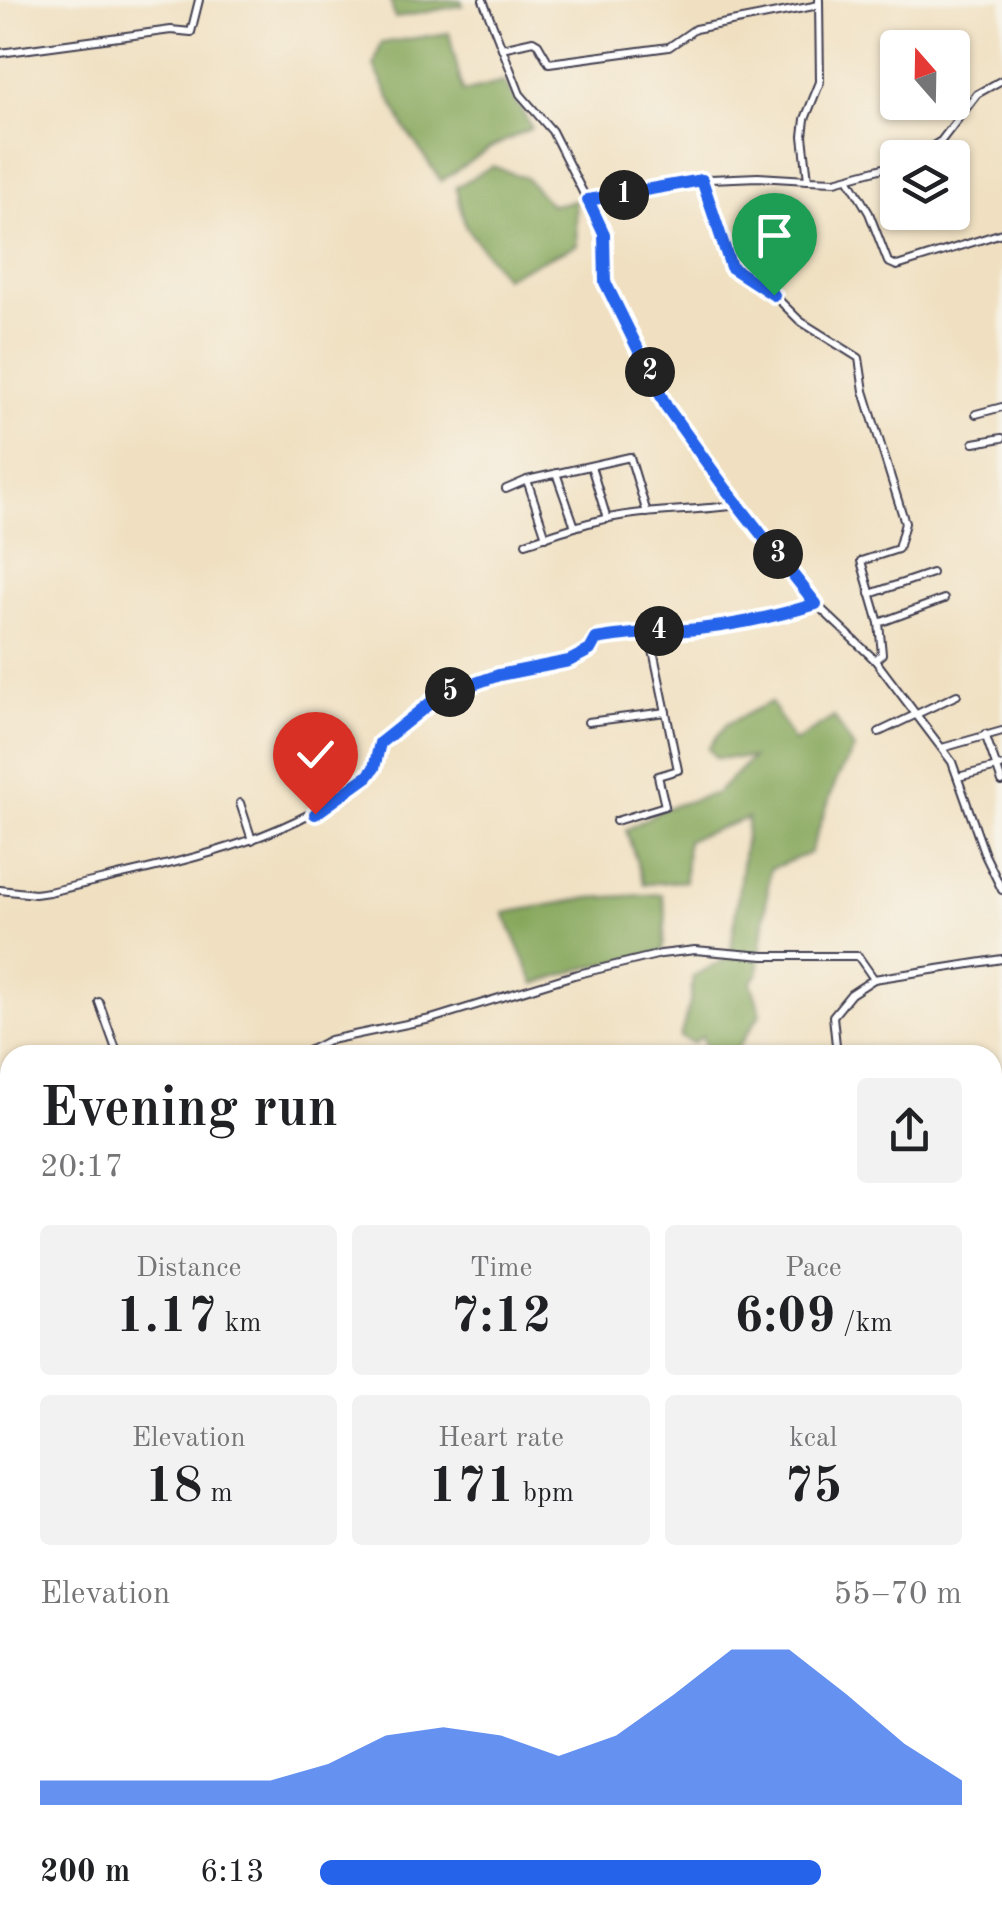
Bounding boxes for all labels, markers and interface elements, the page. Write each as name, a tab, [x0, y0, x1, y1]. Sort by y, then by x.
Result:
north arrow	[880, 30, 970, 120]
map controls	[880, 30, 970, 230]
button: layers	[880, 140, 970, 230]
pin: 1	[599, 170, 649, 220]
text: 1	[616, 181, 632, 209]
pin	[732, 193, 817, 296]
icon: arrive	[747, 208, 802, 263]
pin: 2	[625, 347, 675, 397]
text: 2	[642, 358, 658, 386]
pin: 3	[753, 529, 803, 579]
text: 3	[770, 540, 786, 568]
pin: 4	[634, 606, 684, 656]
text: 4	[651, 617, 667, 645]
pin: 5	[425, 667, 475, 717]
text: 5	[442, 678, 458, 706]
pin	[273, 712, 358, 815]
icon: check	[288, 727, 343, 782]
button: share	[857, 1078, 962, 1183]
text: Evening run	[40, 1083, 338, 1138]
text: 20:17	[40, 1152, 123, 1184]
text: Distance	[136, 1255, 241, 1283]
text: Time	[470, 1255, 532, 1283]
text: Pace	[785, 1255, 842, 1283]
text: 1.17	[116, 1293, 217, 1343]
text: 7:12	[450, 1293, 551, 1343]
text: 6:09	[734, 1293, 835, 1343]
text: km	[217, 1310, 261, 1338]
text: /km	[835, 1310, 892, 1338]
text: Elevation	[132, 1425, 246, 1453]
text: Heart rate	[438, 1425, 564, 1453]
text: kcal	[789, 1425, 837, 1453]
text: 18	[145, 1463, 203, 1513]
text: 171	[428, 1463, 515, 1513]
text: 75	[784, 1463, 842, 1513]
text: m	[203, 1480, 233, 1508]
text: bpm	[515, 1480, 574, 1508]
text: Elevation	[40, 1579, 170, 1611]
text: 55–70 m	[834, 1579, 962, 1611]
text: 200 m	[40, 1857, 130, 1889]
text: 6:13	[200, 1857, 265, 1889]

